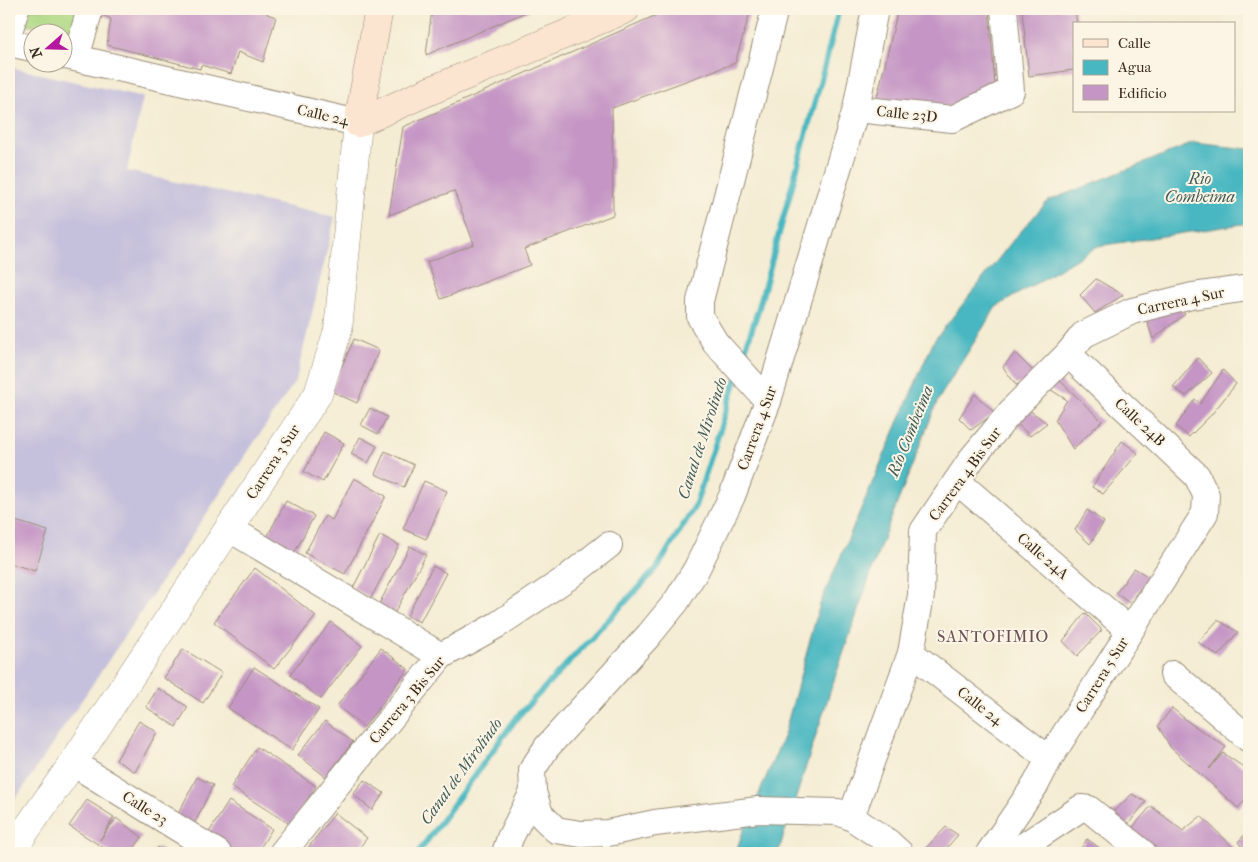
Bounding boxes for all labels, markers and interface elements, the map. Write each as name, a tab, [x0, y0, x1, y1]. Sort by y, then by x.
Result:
north arrow	[22, 22, 72, 72]
legend	[1073, 22, 1236, 112]
text: Calle	[1118, 34, 1151, 52]
text: N	[26, 44, 46, 60]
text: Agua	[1117, 58, 1152, 76]
text: Edificio	[1118, 84, 1167, 102]
street label: Calle 24	[295, 100, 352, 130]
street label: Calle 23D	[876, 102, 938, 126]
water label: Rio Combeima	[1165, 169, 1235, 206]
street label: Carrera 4 Sur	[1136, 283, 1227, 319]
water label: Canal de Mirolindo	[673, 375, 731, 501]
street label: Carrera 4 Sur	[733, 383, 781, 473]
water label: Río Combeima	[883, 383, 937, 480]
street label: Calle 24B	[1111, 394, 1169, 450]
street label: Carrera 3 Sur	[242, 421, 304, 503]
street label: Carrera 4 Bis Sur	[925, 423, 1005, 524]
street label: Calle 24A	[1014, 529, 1073, 583]
district label: SANTOFIMIO	[937, 627, 1049, 646]
street label: Carrera 5 Sur	[1072, 633, 1133, 716]
street label: Carrera 3 Bis Sur	[365, 652, 449, 747]
street label: Calle 24	[954, 683, 1007, 730]
water label: Canal de Mirolindo	[416, 714, 506, 828]
street label: Calle 23	[119, 787, 171, 829]

